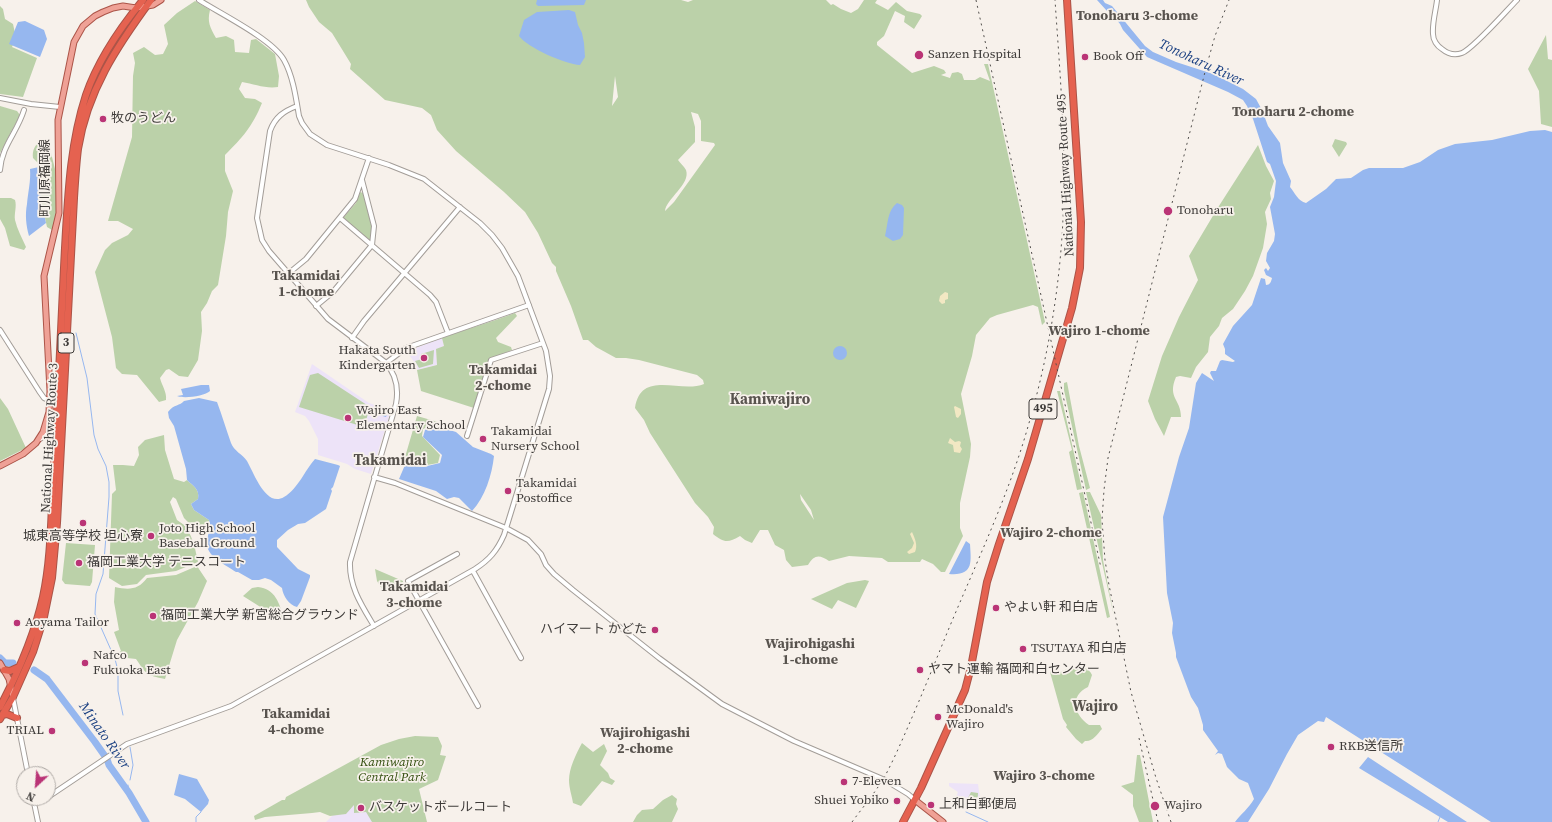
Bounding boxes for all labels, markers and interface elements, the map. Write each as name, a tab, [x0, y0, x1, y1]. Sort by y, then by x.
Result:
district label: Tonoharu 3-chome	[1076, 8, 1198, 24]
water label: Tonoharu River	[1156, 36, 1246, 90]
place label: Sanzen Hospital	[928, 47, 1021, 63]
marker: Sanzen Hospital	[913, 49, 925, 61]
place label: Book Off	[1093, 49, 1143, 65]
marker: Book Off	[1080, 52, 1090, 62]
street label: National Highway Route 495	[1054, 93, 1078, 257]
district label: Tonoharu 2-chome	[1232, 104, 1354, 120]
place label: 牧のうどん	[111, 111, 176, 127]
marker: 牧のうどん	[98, 114, 108, 124]
street label: 町川原福岡線	[38, 139, 54, 217]
place label: Tonoharu	[1177, 203, 1233, 219]
marker: Tonoharu	[1162, 205, 1174, 217]
district label: Takamidai 1-chome	[272, 268, 340, 300]
district label: Wajiro 1-chome	[1048, 323, 1150, 339]
road number: 3	[58, 333, 74, 353]
place label: Hakata South Kindergarten	[339, 343, 416, 374]
marker: Hakata South Kindergarten	[419, 353, 429, 363]
district label: Takamidai 2-chome	[469, 362, 537, 394]
street label: National Highway Route 3	[38, 363, 62, 513]
district label: Kamiwajiro	[730, 391, 810, 409]
road number: 495	[1029, 399, 1057, 419]
place label: Wajiro East Elementary School	[356, 403, 465, 434]
marker: Wajiro East Elementary School	[343, 413, 353, 423]
place label: Takamidai Nursery School	[491, 424, 580, 455]
marker: Takamidai Nursery School	[478, 434, 488, 444]
district label: Takamidai	[353, 452, 427, 470]
place label: Takamidai Postoffice	[516, 476, 577, 507]
marker: Takamidai Postoffice	[503, 486, 513, 496]
marker: 城東高等学校 坦心寮	[78, 518, 88, 528]
place label: Joto High School Baseball Ground	[159, 521, 255, 552]
district label: Wajiro 2-chome	[1000, 525, 1102, 541]
place label: 城東高等学校 坦心寮	[23, 529, 143, 545]
marker: Joto High School Baseball Ground	[146, 531, 156, 541]
place label: 福岡工業大学 テニスコート	[87, 555, 246, 571]
marker: 福岡工業大学 テニスコート	[74, 558, 84, 568]
district label: Takamidai 3-chome	[380, 579, 448, 612]
place label: やよい軒 和白店	[1004, 600, 1098, 616]
marker: やよい軒 和白店	[991, 603, 1001, 613]
place label: 福岡工業大学 新宮総合グラウンド	[161, 608, 359, 624]
marker: 福岡工業大学 新宮総合グラウンド	[148, 611, 158, 621]
place label: Aoyama Tailor	[25, 615, 109, 631]
marker: Aoyama Tailor	[12, 618, 22, 628]
place label: ハイマート かどた	[540, 622, 647, 638]
marker: ハイマート かどた	[650, 625, 660, 635]
district label: Wajirohigashi 1-chome	[765, 636, 855, 668]
place label: TSUTAYA 和白店	[1031, 641, 1127, 657]
marker: TSUTAYA 和白店	[1018, 644, 1028, 654]
place label: Nafco Fukuoka East	[93, 648, 170, 679]
marker: Nafco Fukuoka East	[80, 658, 90, 668]
place label: ヤマト運輸 福岡和白センター	[928, 662, 1100, 678]
marker: ヤマト運輸 福岡和白センター	[915, 665, 925, 675]
district label: Wajiro	[1072, 698, 1118, 716]
water label: Minato River	[75, 699, 133, 773]
place label: McDonald's Wajiro	[946, 702, 1013, 733]
district label: Takamidai 4-chome	[262, 706, 330, 738]
marker: McDonald's Wajiro	[933, 712, 943, 722]
place label: TRIAL	[7, 723, 44, 739]
district label: Wajirohigashi 2-chome	[600, 725, 690, 758]
marker: TRIAL	[47, 726, 57, 736]
place label: RKB送信所	[1339, 739, 1403, 755]
marker: RKB送信所	[1326, 742, 1336, 752]
park label: Kamiwajiro Central Park	[358, 755, 426, 786]
north arrow	[16, 766, 56, 806]
district label: Wajiro 3-chome	[993, 768, 1095, 784]
place label: 7-Eleven	[852, 774, 902, 790]
marker: 7-Eleven	[839, 777, 849, 787]
text: N	[24, 788, 38, 805]
place label: Shuei Yobiko	[814, 793, 889, 809]
marker: Shuei Yobiko	[892, 796, 902, 806]
place label: 上和白郵便局	[939, 797, 1017, 813]
place label: Wajiro	[1164, 798, 1202, 814]
place label: バスケットボールコート	[369, 800, 512, 816]
marker: 上和白郵便局	[926, 800, 936, 810]
marker: Wajiro	[1149, 800, 1161, 812]
marker: バスケットボールコート	[356, 803, 366, 813]

